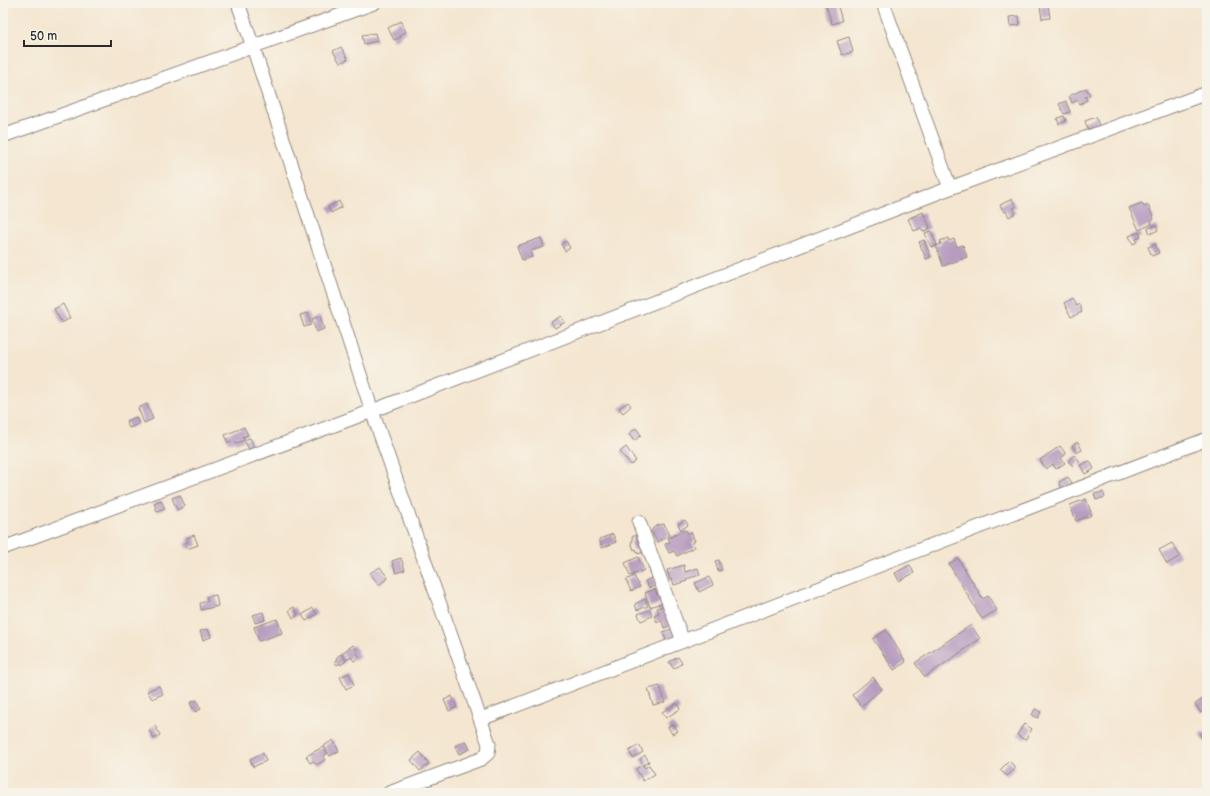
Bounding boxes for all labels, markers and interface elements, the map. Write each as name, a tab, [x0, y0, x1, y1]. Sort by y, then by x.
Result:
scale bar	[24, 22, 111, 48]
text: 50 m	[30, 29, 57, 44]

